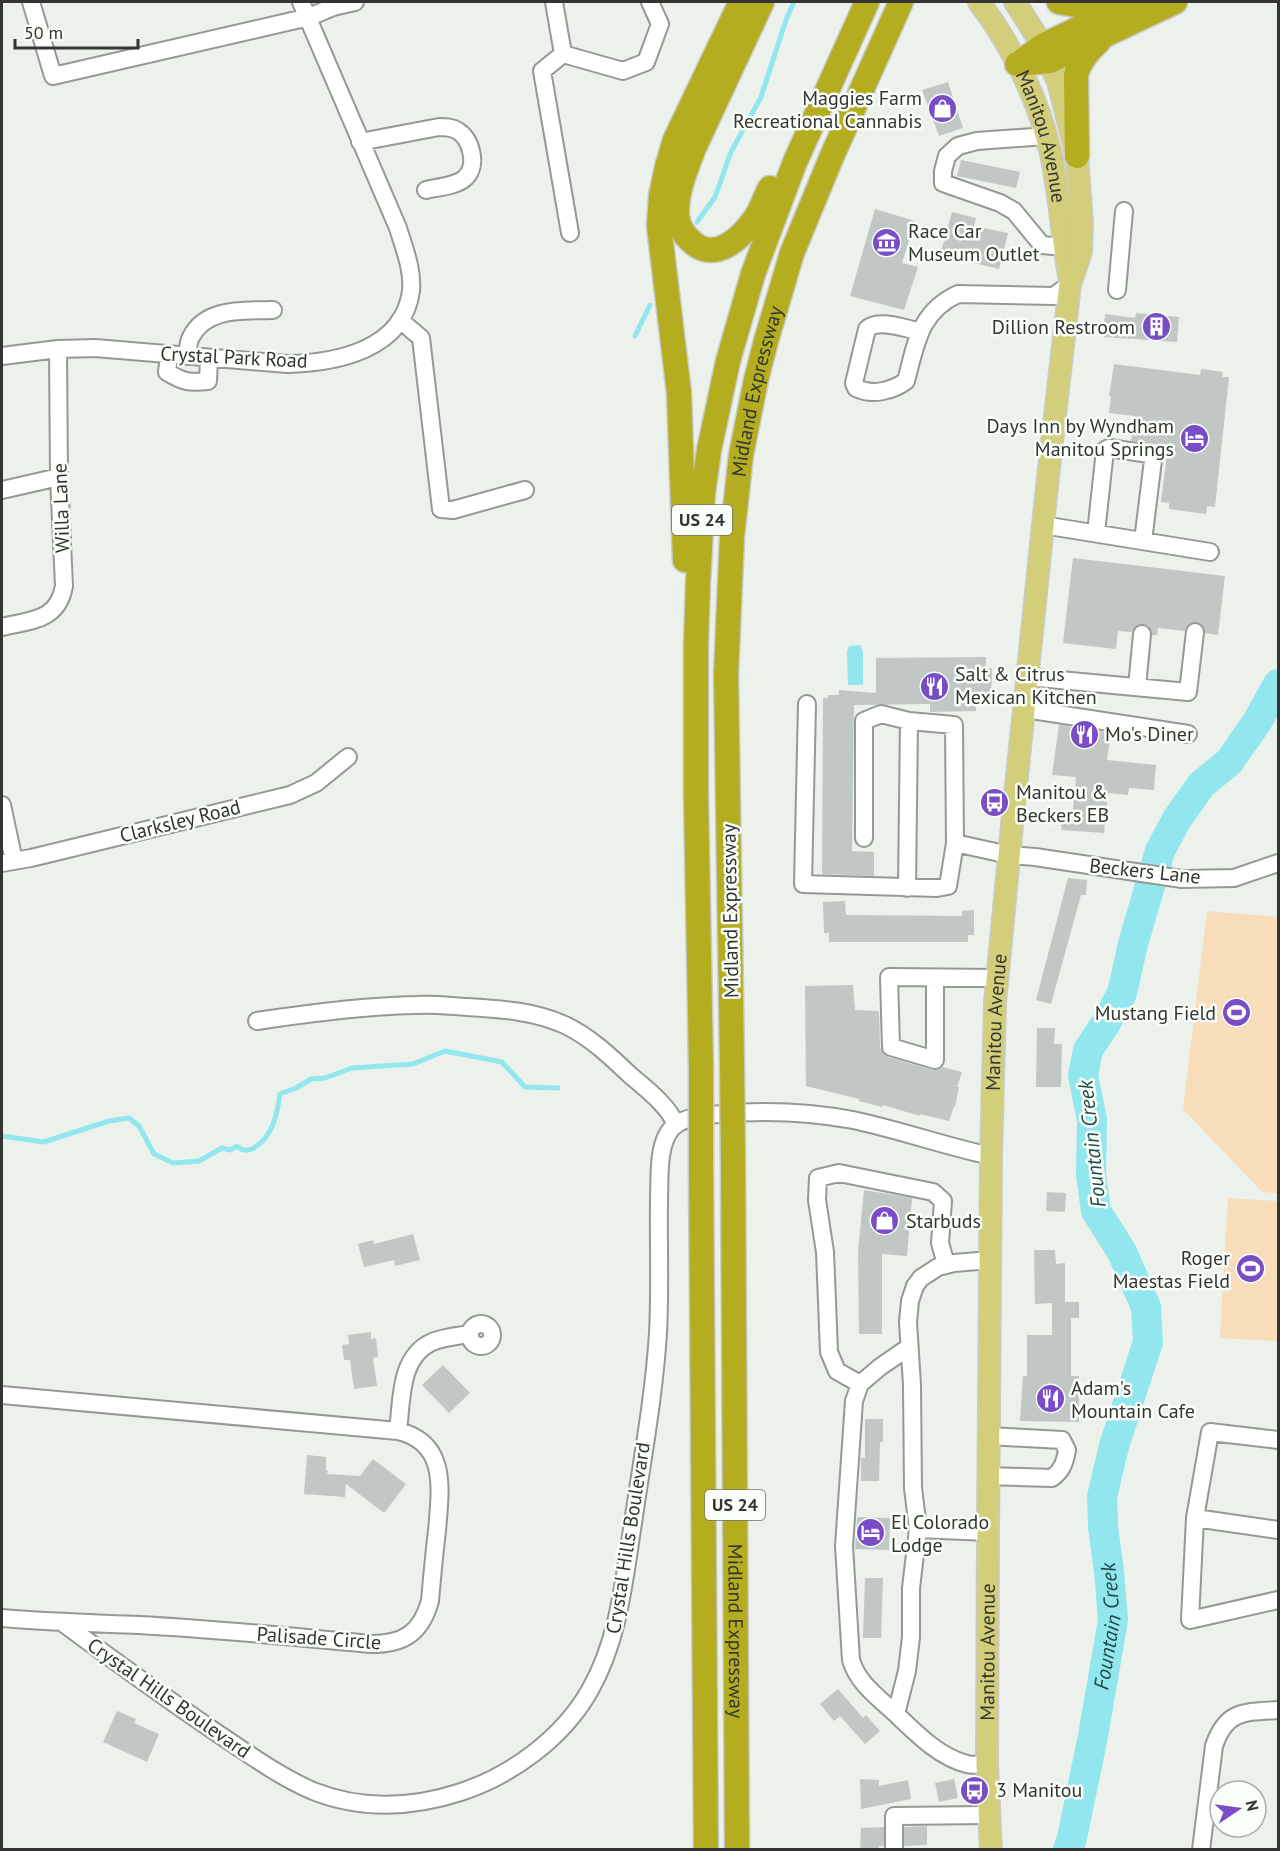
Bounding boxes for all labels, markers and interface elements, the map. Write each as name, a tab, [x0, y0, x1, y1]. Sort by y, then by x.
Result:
scale bar	[15, 12, 138, 50]
text: 50 m	[24, 21, 63, 44]
street label: Manitou Avenue	[1010, 66, 1072, 204]
place label: Maggies Farm Recreational Cannabis	[733, 85, 922, 134]
shop icon: Maggies Farm Recreational Cannabis	[927, 93, 959, 125]
place label: Race Car Museum Outlet	[908, 218, 1040, 267]
museum icon: Race Car Museum Outlet	[871, 226, 903, 258]
street label: Midland Expressway	[726, 302, 789, 478]
building icon: Dillion Restroom	[1140, 311, 1172, 343]
place label: Dillion Restroom	[992, 314, 1135, 340]
street label: Crystal Park Road	[160, 340, 308, 374]
place label: Days Inn by Wyndham Manitou Springs	[986, 413, 1174, 462]
hotel icon: Days Inn by Wyndham Manitou Springs	[1179, 422, 1211, 454]
street label: Willa Lane	[46, 463, 76, 553]
road number: US 24	[672, 505, 732, 535]
place label: Salt & Citrus Mexican Kitchen	[955, 661, 1097, 710]
restaurant icon: Salt & Citrus Mexican Kitchen	[918, 670, 950, 702]
restaurant icon: Mo's Diner	[1068, 718, 1100, 750]
place label: Mo's Diner	[1105, 721, 1194, 747]
place label: Manitou & Beckers EB	[1016, 779, 1109, 828]
bus stop icon: Manitou & Beckers EB	[979, 787, 1011, 819]
street label: Clarksley Road	[117, 793, 243, 849]
street label: Midland Expressway	[715, 823, 745, 998]
street label: Beckers Lane	[1088, 852, 1202, 890]
street label: Manitou Avenue	[980, 952, 1013, 1091]
sports icon: Mustang Field	[1221, 997, 1253, 1029]
place label: Mustang Field	[1095, 1000, 1216, 1026]
water label: Fountain Creek	[1071, 1078, 1112, 1209]
shop icon: Starbuds	[869, 1205, 901, 1237]
place label: Starbuds	[906, 1208, 981, 1234]
place label: Roger Maestas Field	[1113, 1245, 1230, 1294]
sports icon: Roger Maestas Field	[1235, 1253, 1267, 1285]
place label: Adam's Mountain Cafe	[1071, 1375, 1195, 1424]
restaurant icon: Adam's Mountain Cafe	[1034, 1383, 1066, 1415]
street label: Crystal Hills Boulevard	[600, 1440, 656, 1636]
road number: US 24	[705, 1490, 765, 1520]
place label: El Colorado Lodge	[891, 1509, 989, 1558]
hotel icon: El Colorado Lodge	[854, 1517, 886, 1549]
street label: Midland Expressway	[722, 1544, 749, 1719]
water label: Fountain Creek	[1087, 1559, 1127, 1692]
street label: Manitou Avenue	[974, 1583, 1001, 1721]
street label: Palisade Circle	[256, 1621, 382, 1655]
street label: Crystal Hills Boulevard	[82, 1632, 256, 1764]
bus stop icon: 3 Manitou	[959, 1774, 991, 1806]
place label: 3 Manitou	[996, 1777, 1082, 1803]
north arrow	[1208, 1779, 1268, 1839]
text: N	[1242, 1798, 1264, 1813]

